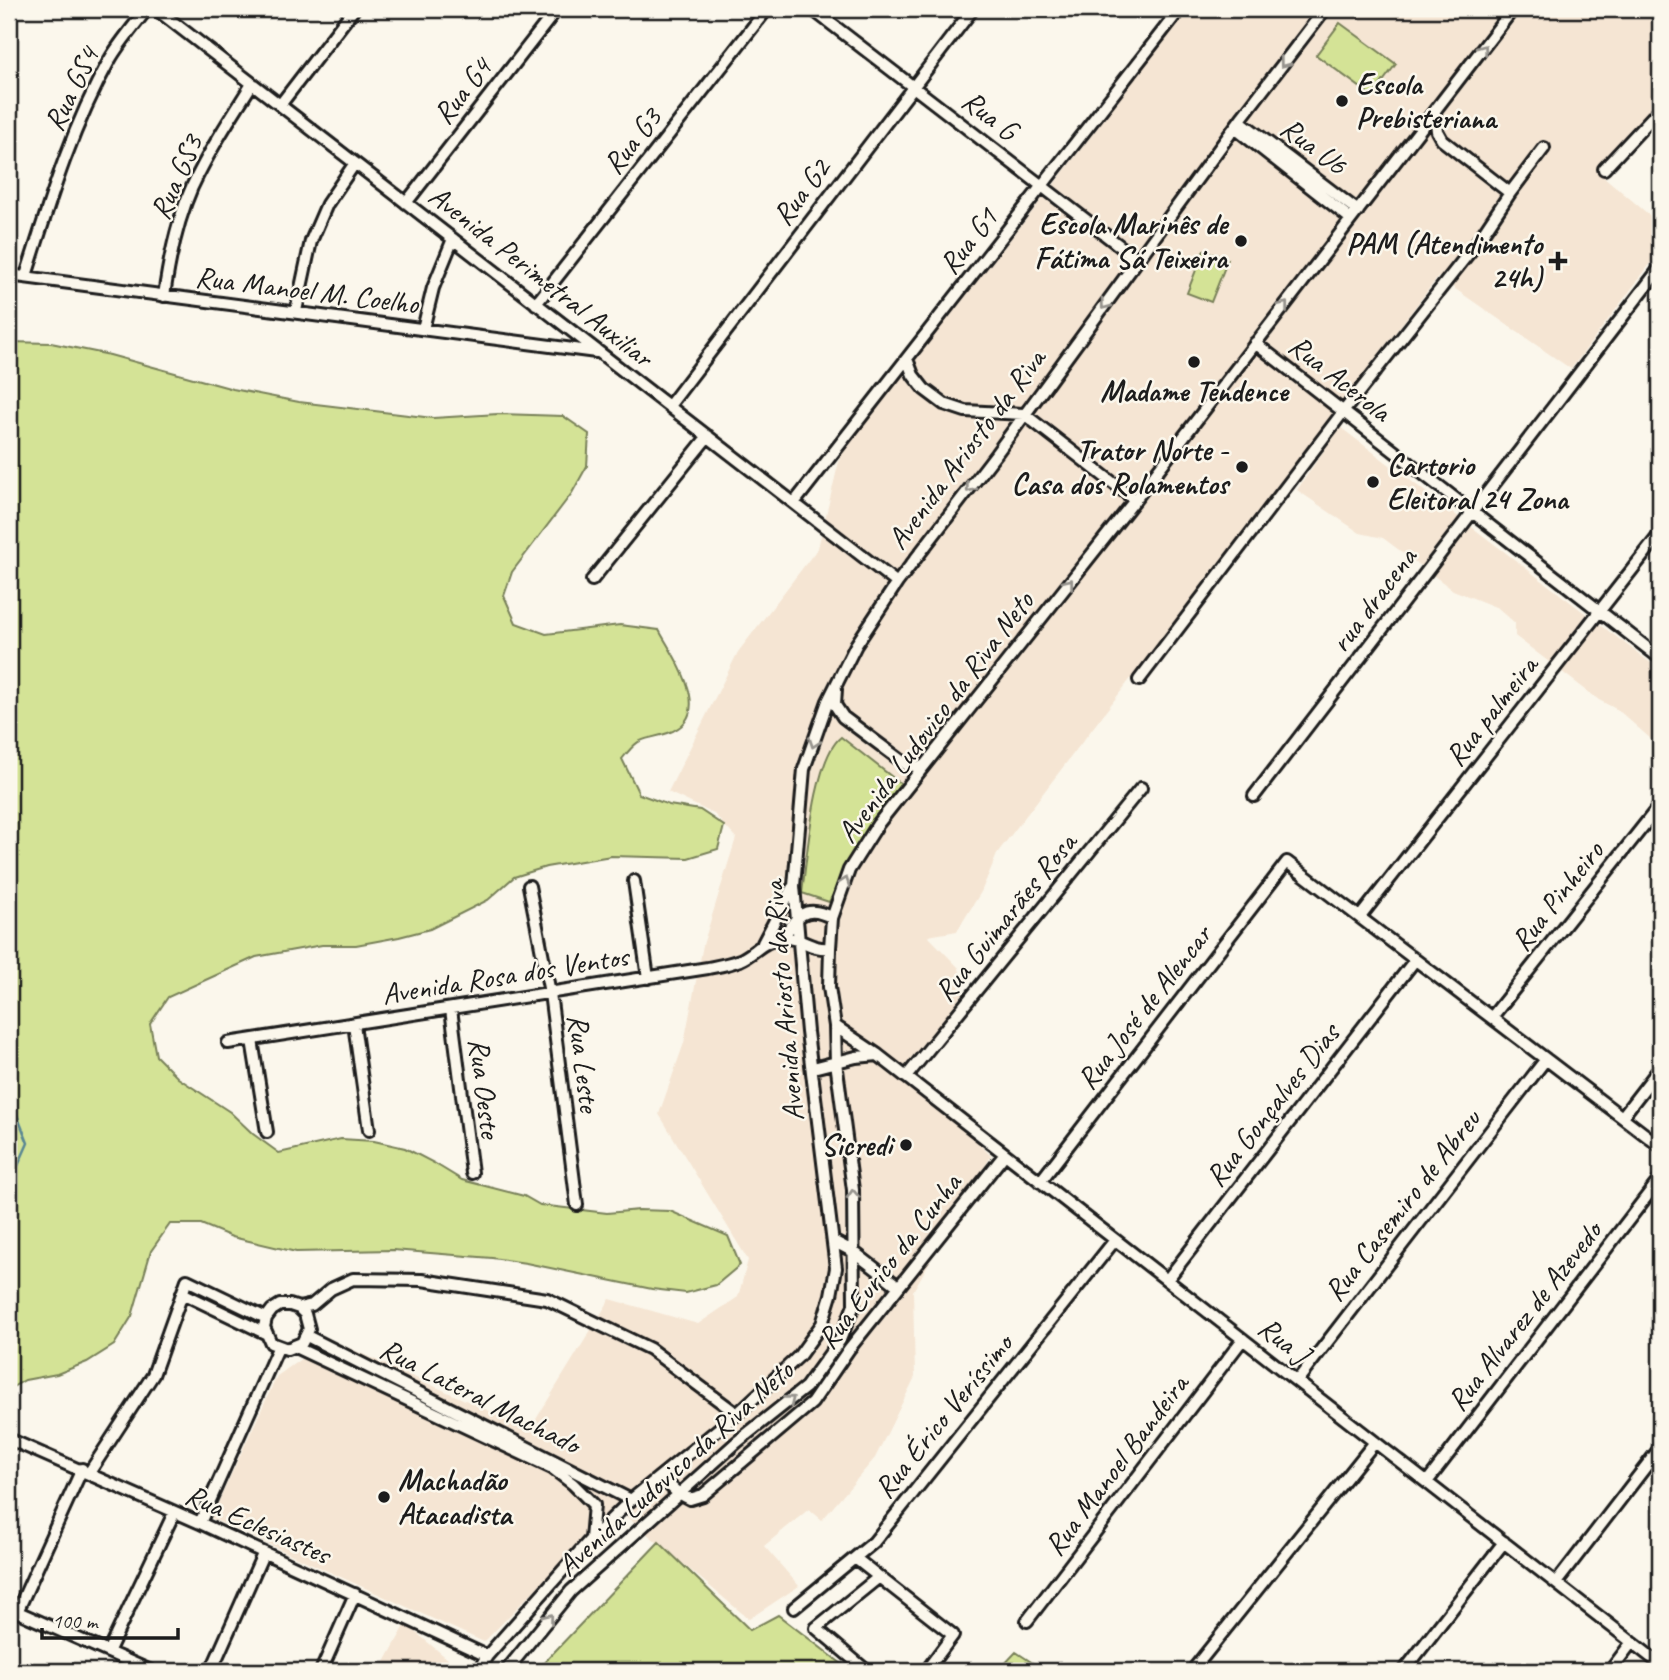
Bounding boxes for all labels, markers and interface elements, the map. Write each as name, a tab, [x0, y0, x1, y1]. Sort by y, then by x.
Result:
street label: Rua GS4	[35, 39, 109, 137]
one-way arrow	[1475, 44, 1487, 57]
street label: Rua G4	[424, 48, 501, 132]
one-way arrow	[1279, 55, 1292, 68]
place label: Escola Prebisteriana	[1356, 65, 1498, 137]
street label: Rua G	[954, 81, 1028, 150]
marker: Escola Prebisteriana	[1334, 93, 1350, 109]
street label: Rua G3	[594, 98, 671, 182]
street label: Rua U6	[1273, 109, 1356, 184]
street label: Rua GS3	[141, 127, 212, 225]
street label: Rua G2	[764, 149, 840, 233]
street label: Avenida Perimetral Auxiliar	[421, 177, 662, 377]
street label: Rua G1	[930, 199, 1007, 282]
place label: Escola Marinês de Fátima Sá Teixeira	[1035, 205, 1230, 277]
place label: PAM (Atendimento 24h)	[1346, 225, 1544, 297]
marker: Escola Marinês de Fátima Sá Teixeira	[1233, 233, 1249, 249]
marker: PAM (Atendimento 24h)	[1548, 251, 1568, 271]
street label: Rua Manoel M. Coelho	[193, 257, 422, 323]
one-way arrow	[1100, 297, 1113, 310]
one-way arrow	[1275, 302, 1288, 314]
street label: Rua Acerola	[1281, 326, 1400, 431]
street label: Avenida Ariosto da Riva	[878, 339, 1055, 557]
marker: Madame Tendence	[1186, 354, 1202, 370]
place label: Madame Tendence	[1100, 372, 1290, 410]
place label: Trator Norte - Casa dos Rolamentos	[1012, 431, 1231, 503]
place label: Cartorio Eleitoral 24 Zona	[1387, 446, 1570, 518]
marker: Trator Norte - Casa dos Rolamentos	[1234, 459, 1250, 475]
marker: Cartorio Eleitoral 24 Zona	[1365, 474, 1381, 490]
one-way arrow	[966, 480, 979, 493]
street label: rua dracena	[1321, 538, 1426, 660]
one-way arrow	[1061, 578, 1073, 591]
street label: Avenida Ludovico da Riva Neto	[828, 583, 1043, 850]
street label: Rua palmeira	[1436, 646, 1548, 774]
one-way arrow	[808, 736, 822, 748]
street label: Rua Guimarães Rosa	[925, 823, 1086, 1009]
street label: Rua Pinheiro	[1502, 832, 1613, 959]
one-way arrow	[837, 876, 851, 888]
street label: Avenida Ariosto da Riva	[753, 877, 812, 1123]
street label: Rua José de Alencar	[1068, 915, 1221, 1097]
street label: Avenida Rosa dos Ventos	[379, 936, 633, 1013]
street label: Rua Leste	[559, 1012, 609, 1116]
street label: Rua Gonçalves Dias	[1196, 1014, 1349, 1194]
street label: Rua Oeste	[460, 1036, 510, 1142]
street label: Rua Casemiro de Abreu	[1315, 1100, 1490, 1309]
place label: Sicredi	[821, 1126, 896, 1164]
marker: Sicredi	[898, 1137, 914, 1153]
street label: Rua Eurico da Cunha	[808, 1164, 971, 1357]
one-way arrow	[845, 1188, 860, 1199]
street label: Rua Alvarez de Azevedo	[1438, 1211, 1612, 1418]
street label: Rua J	[1251, 1308, 1320, 1374]
street label: Rua Érico Veríssimo	[865, 1324, 1023, 1506]
street label: Rua Lateral Machado	[374, 1329, 589, 1464]
street label: Avenida Ludovico da Riva Neto	[549, 1351, 802, 1584]
street label: Rua Manoel Bandeira	[1035, 1365, 1198, 1563]
one-way arrow	[783, 1396, 795, 1409]
place label: Machadão Atacadista	[398, 1461, 514, 1533]
street label: Rua Eclesiastes	[179, 1475, 339, 1574]
marker: Machadão Atacadista	[376, 1489, 392, 1505]
scale bar	[42, 1596, 178, 1640]
text: 100 m	[52, 1608, 99, 1634]
one-way arrow	[541, 1614, 554, 1626]

